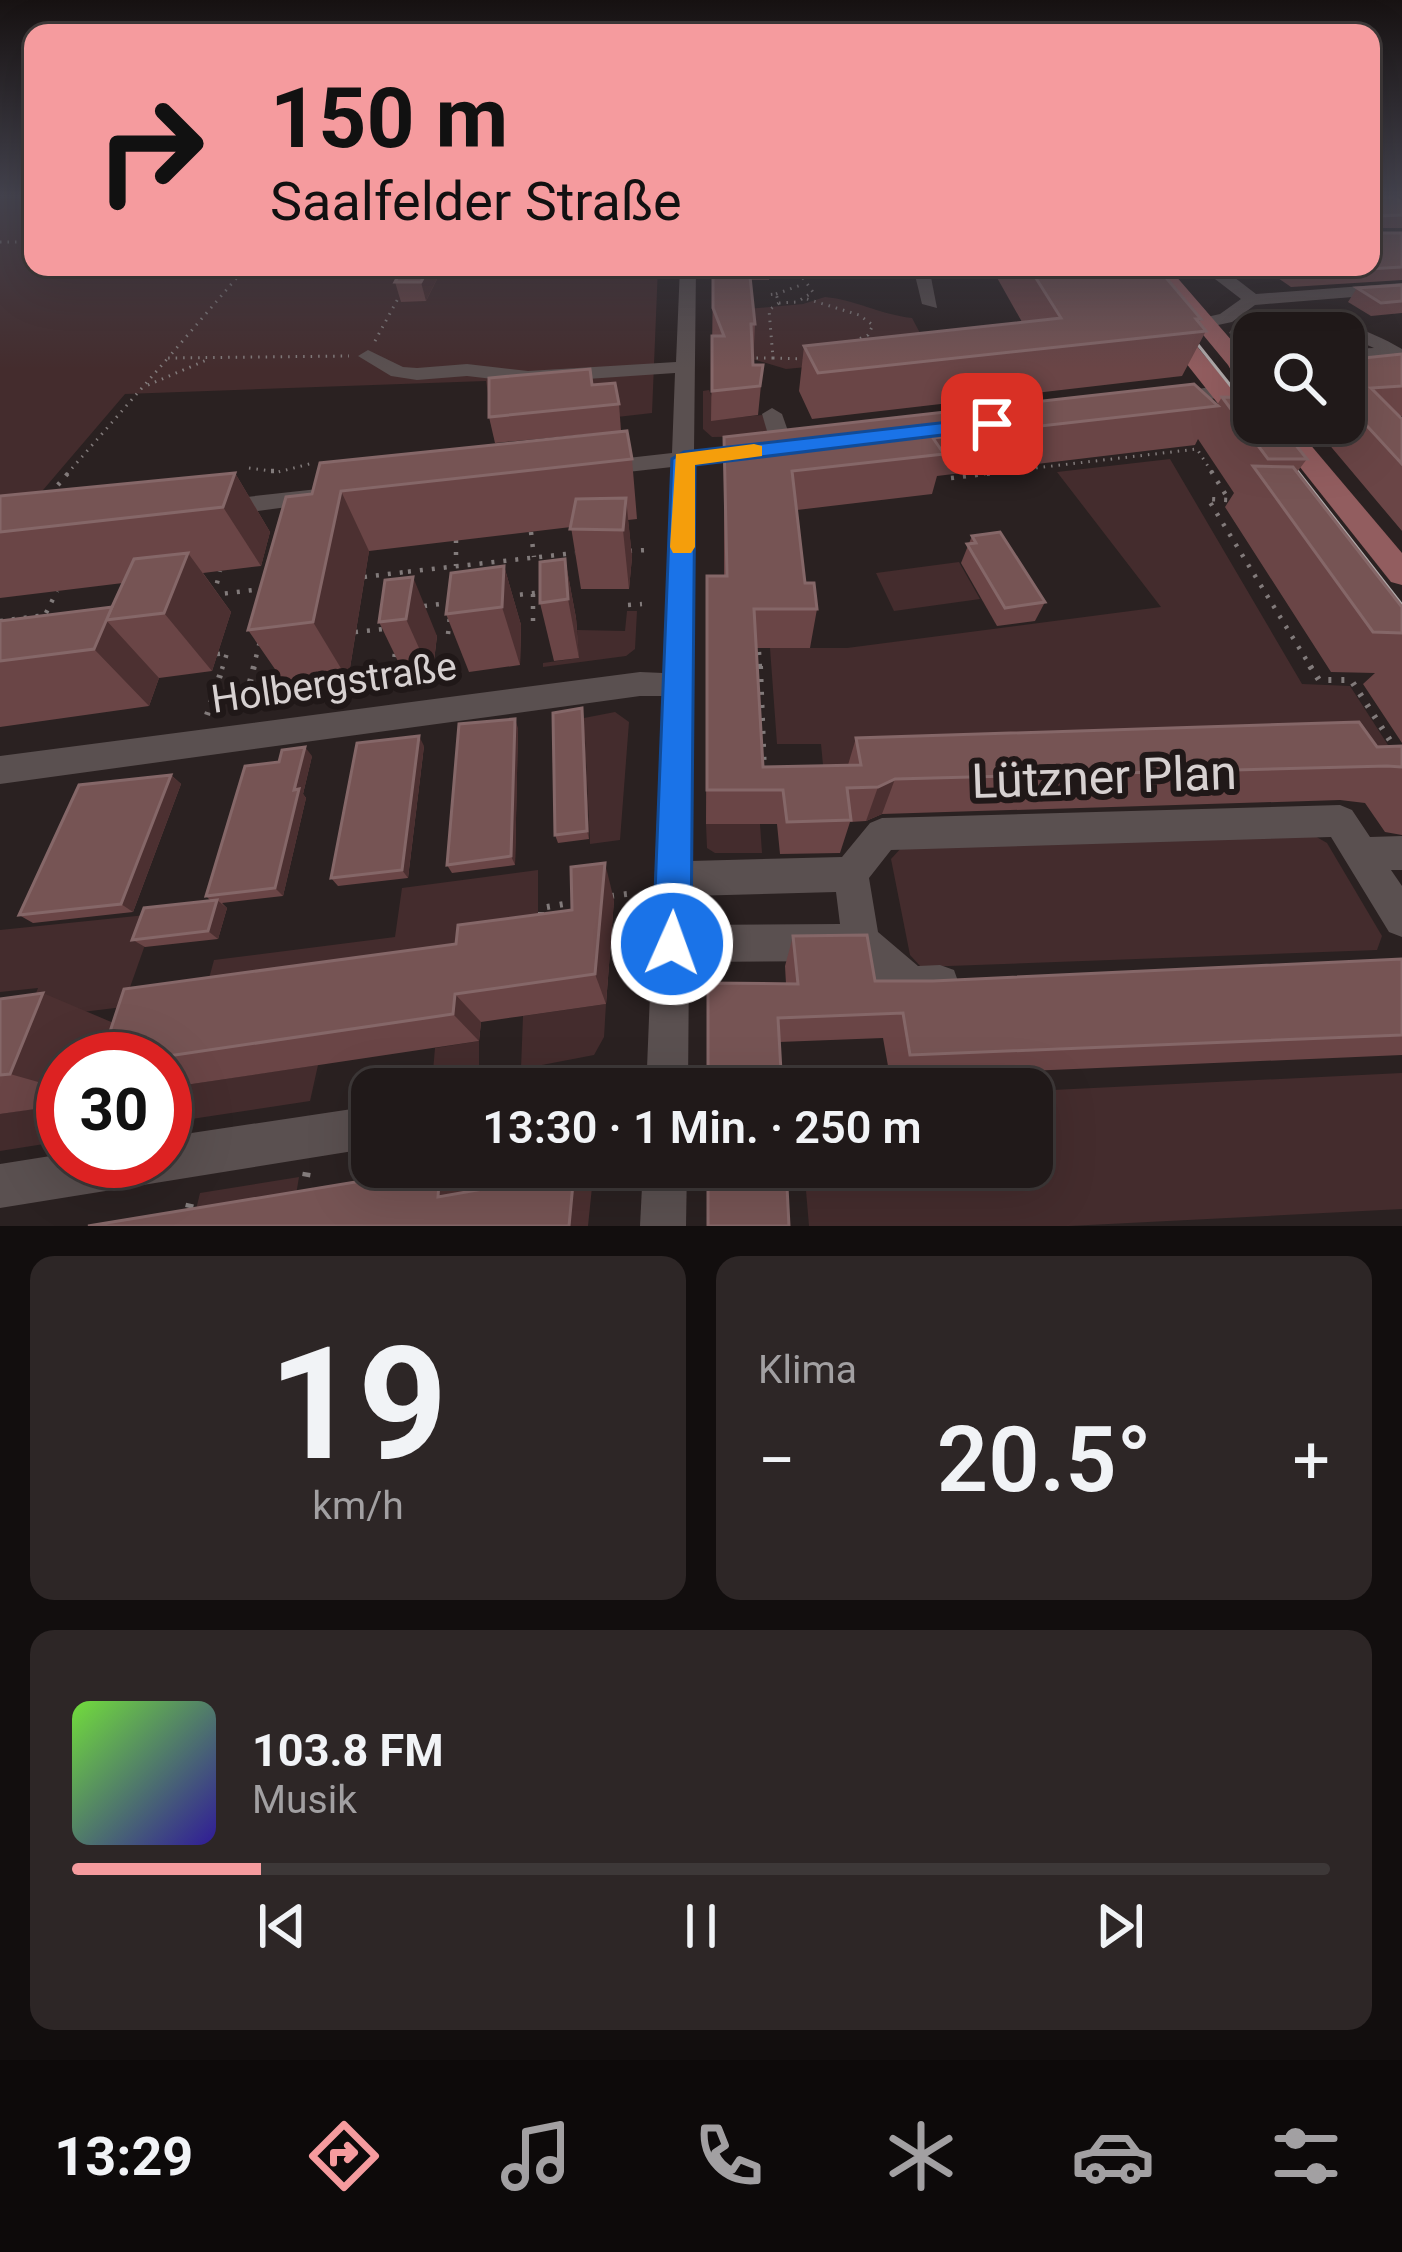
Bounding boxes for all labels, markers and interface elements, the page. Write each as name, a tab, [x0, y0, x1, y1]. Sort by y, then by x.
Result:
text: 150 m	[270, 69, 508, 168]
icon: right	[72, 72, 228, 228]
text: Saalfelder Straße	[270, 170, 682, 233]
map controls	[1233, 312, 1365, 444]
button: search	[1233, 312, 1365, 444]
pin	[941, 373, 1043, 475]
icon: arrive	[959, 391, 1025, 457]
street label: Holbergstraße	[208, 643, 460, 723]
street label: Lützner Plan	[970, 744, 1238, 810]
position arrow	[609, 881, 735, 1007]
speed limit sign: 30	[36, 1032, 192, 1188]
text: 13:30 · 1 Min. · 250 m	[482, 1101, 922, 1154]
text: 19	[268, 1313, 448, 1496]
text: Klima	[758, 1347, 857, 1393]
text: 20.5°	[937, 1408, 1151, 1513]
text: −	[758, 1422, 796, 1499]
text: +	[1293, 1422, 1330, 1499]
text: km/h	[312, 1483, 404, 1529]
text: 103.8 FM	[252, 1724, 444, 1777]
text: Musik	[252, 1777, 357, 1823]
icon: previous	[249, 1893, 315, 1959]
icon: pause	[668, 1893, 734, 1959]
icon: next	[1087, 1893, 1153, 1959]
icon: directions	[302, 2114, 386, 2198]
icon: music	[494, 2114, 578, 2198]
icon: phone	[687, 2114, 771, 2198]
icon: climate	[879, 2114, 963, 2198]
icon: car	[1071, 2114, 1155, 2198]
icon: filters	[1264, 2114, 1348, 2198]
text: 13:29	[54, 2125, 193, 2188]

